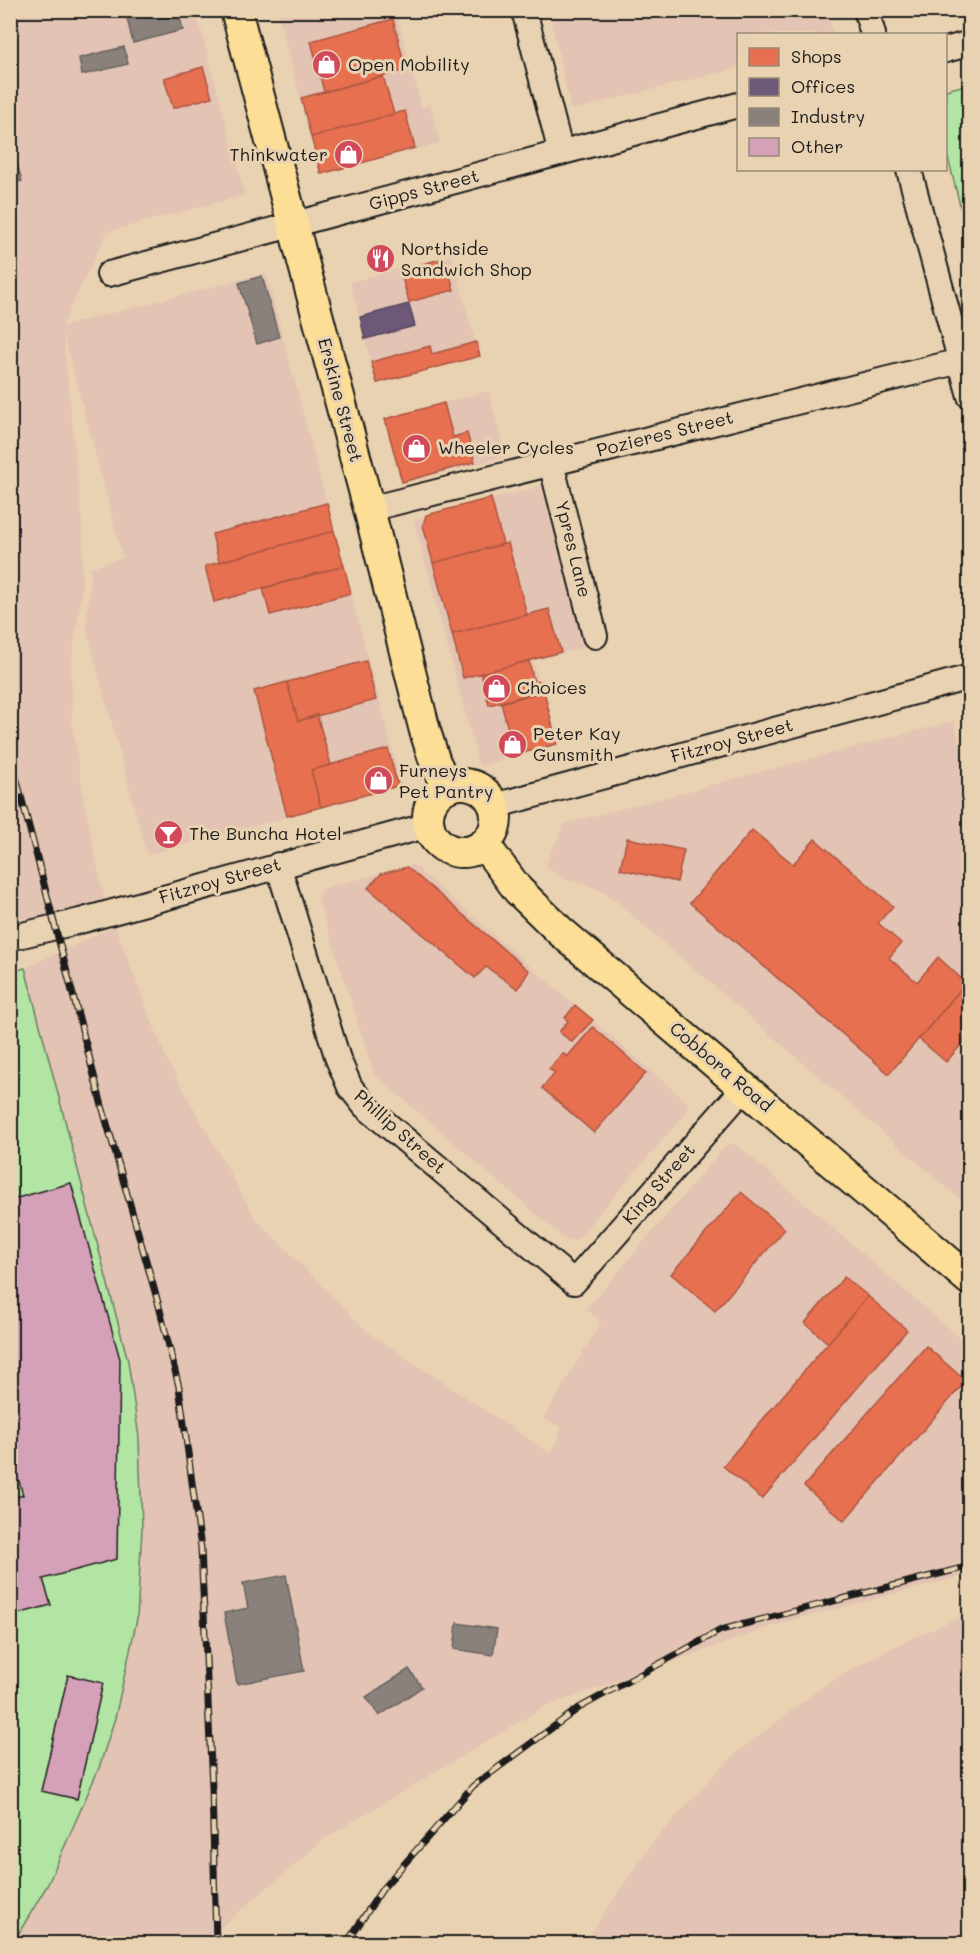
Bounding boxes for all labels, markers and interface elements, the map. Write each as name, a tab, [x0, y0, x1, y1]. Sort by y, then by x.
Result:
legend	[737, 33, 947, 171]
text: Shops	[791, 44, 842, 68]
shop icon: Open Mobility	[311, 49, 343, 81]
place label: Open Mobility	[348, 52, 470, 76]
text: Offices	[791, 74, 855, 98]
text: Industry	[791, 104, 865, 128]
text: Other	[791, 134, 844, 158]
shop icon: Thinkwater	[333, 139, 365, 171]
place label: Thinkwater	[230, 142, 328, 166]
street label: Gipps Street	[366, 163, 481, 215]
place label: Northside Sandwich Shop	[401, 236, 532, 281]
restaurant icon: Northside Sandwich Shop	[364, 243, 396, 275]
street label: Erskine Street	[313, 335, 369, 464]
street label: Pozieres Street	[594, 404, 736, 462]
shop icon: Wheeler Cycles	[401, 432, 433, 464]
place label: Wheeler Cycles	[438, 435, 574, 459]
street label: Ypres Lane	[550, 498, 598, 600]
shop icon: Choices	[480, 672, 512, 704]
place label: Choices	[517, 675, 587, 699]
street label: Fitzroy Street	[668, 712, 796, 768]
place label: Peter Kay Gunsmith	[533, 721, 621, 766]
shop icon: Peter Kay Gunsmith	[496, 728, 528, 760]
place label: Furneys Pet Pantry	[399, 758, 493, 803]
shop icon: Furneys Pet Pantry	[362, 765, 394, 797]
bar icon: The Buncha Hotel	[152, 818, 184, 850]
place label: The Buncha Hotel	[189, 821, 342, 845]
street label: Fitzroy Street	[156, 851, 283, 909]
street label: Cobbora Road	[665, 1016, 778, 1117]
street label: Phillip Street	[350, 1084, 452, 1179]
street label: King Street	[616, 1138, 700, 1229]

